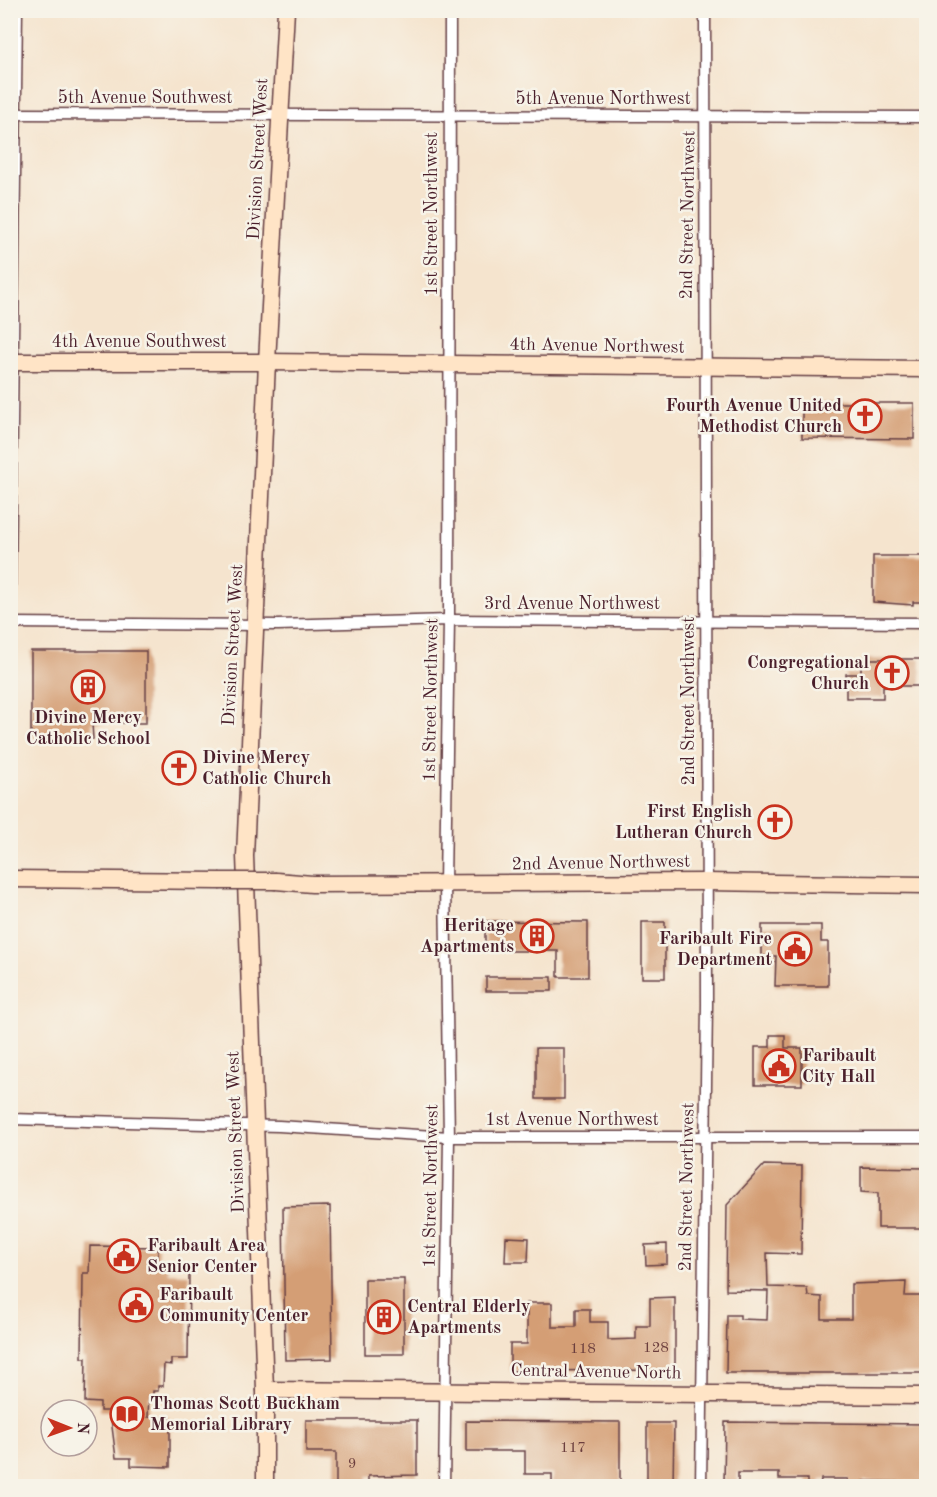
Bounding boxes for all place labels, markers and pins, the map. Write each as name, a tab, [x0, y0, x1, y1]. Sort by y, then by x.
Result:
place label: Fourth Avenue United Methodist Church	[665, 397, 842, 436]
church icon: Fourth Avenue United Methodist Church	[847, 398, 883, 434]
place label: Congregational Church	[747, 654, 869, 693]
church icon: Congregational Church	[874, 655, 910, 691]
building icon: Divine Mercy Catholic School	[70, 669, 106, 705]
place label: Divine Mercy Catholic School	[26, 709, 151, 748]
place label: Divine Mercy Catholic Church	[202, 749, 331, 788]
church icon: Divine Mercy Catholic Church	[161, 750, 197, 786]
place label: First English Lutheran Church	[615, 803, 752, 842]
church icon: First English Lutheran Church	[757, 804, 793, 840]
place label: Heritage Apartments	[420, 917, 514, 956]
building icon: Heritage Apartments	[519, 918, 555, 954]
place label: Faribault Fire Department	[659, 930, 772, 969]
public building icon: Faribault Fire Department	[777, 931, 813, 967]
place label: Faribault City Hall	[802, 1047, 877, 1086]
public building icon: Faribault City Hall	[761, 1048, 797, 1084]
place label: Faribault Area Senior Center	[147, 1237, 265, 1276]
public building icon: Faribault Area Senior Center	[106, 1238, 142, 1274]
place label: Faribault Community Center	[159, 1286, 308, 1325]
public building icon: Faribault Community Center	[118, 1287, 154, 1323]
place label: Central Elderly Apartments	[407, 1298, 530, 1337]
building icon: Central Elderly Apartments	[366, 1299, 402, 1335]
place label: Thomas Scott Buckham Memorial Library	[150, 1395, 340, 1434]
library icon: Thomas Scott Buckham Memorial Library	[109, 1396, 145, 1432]

